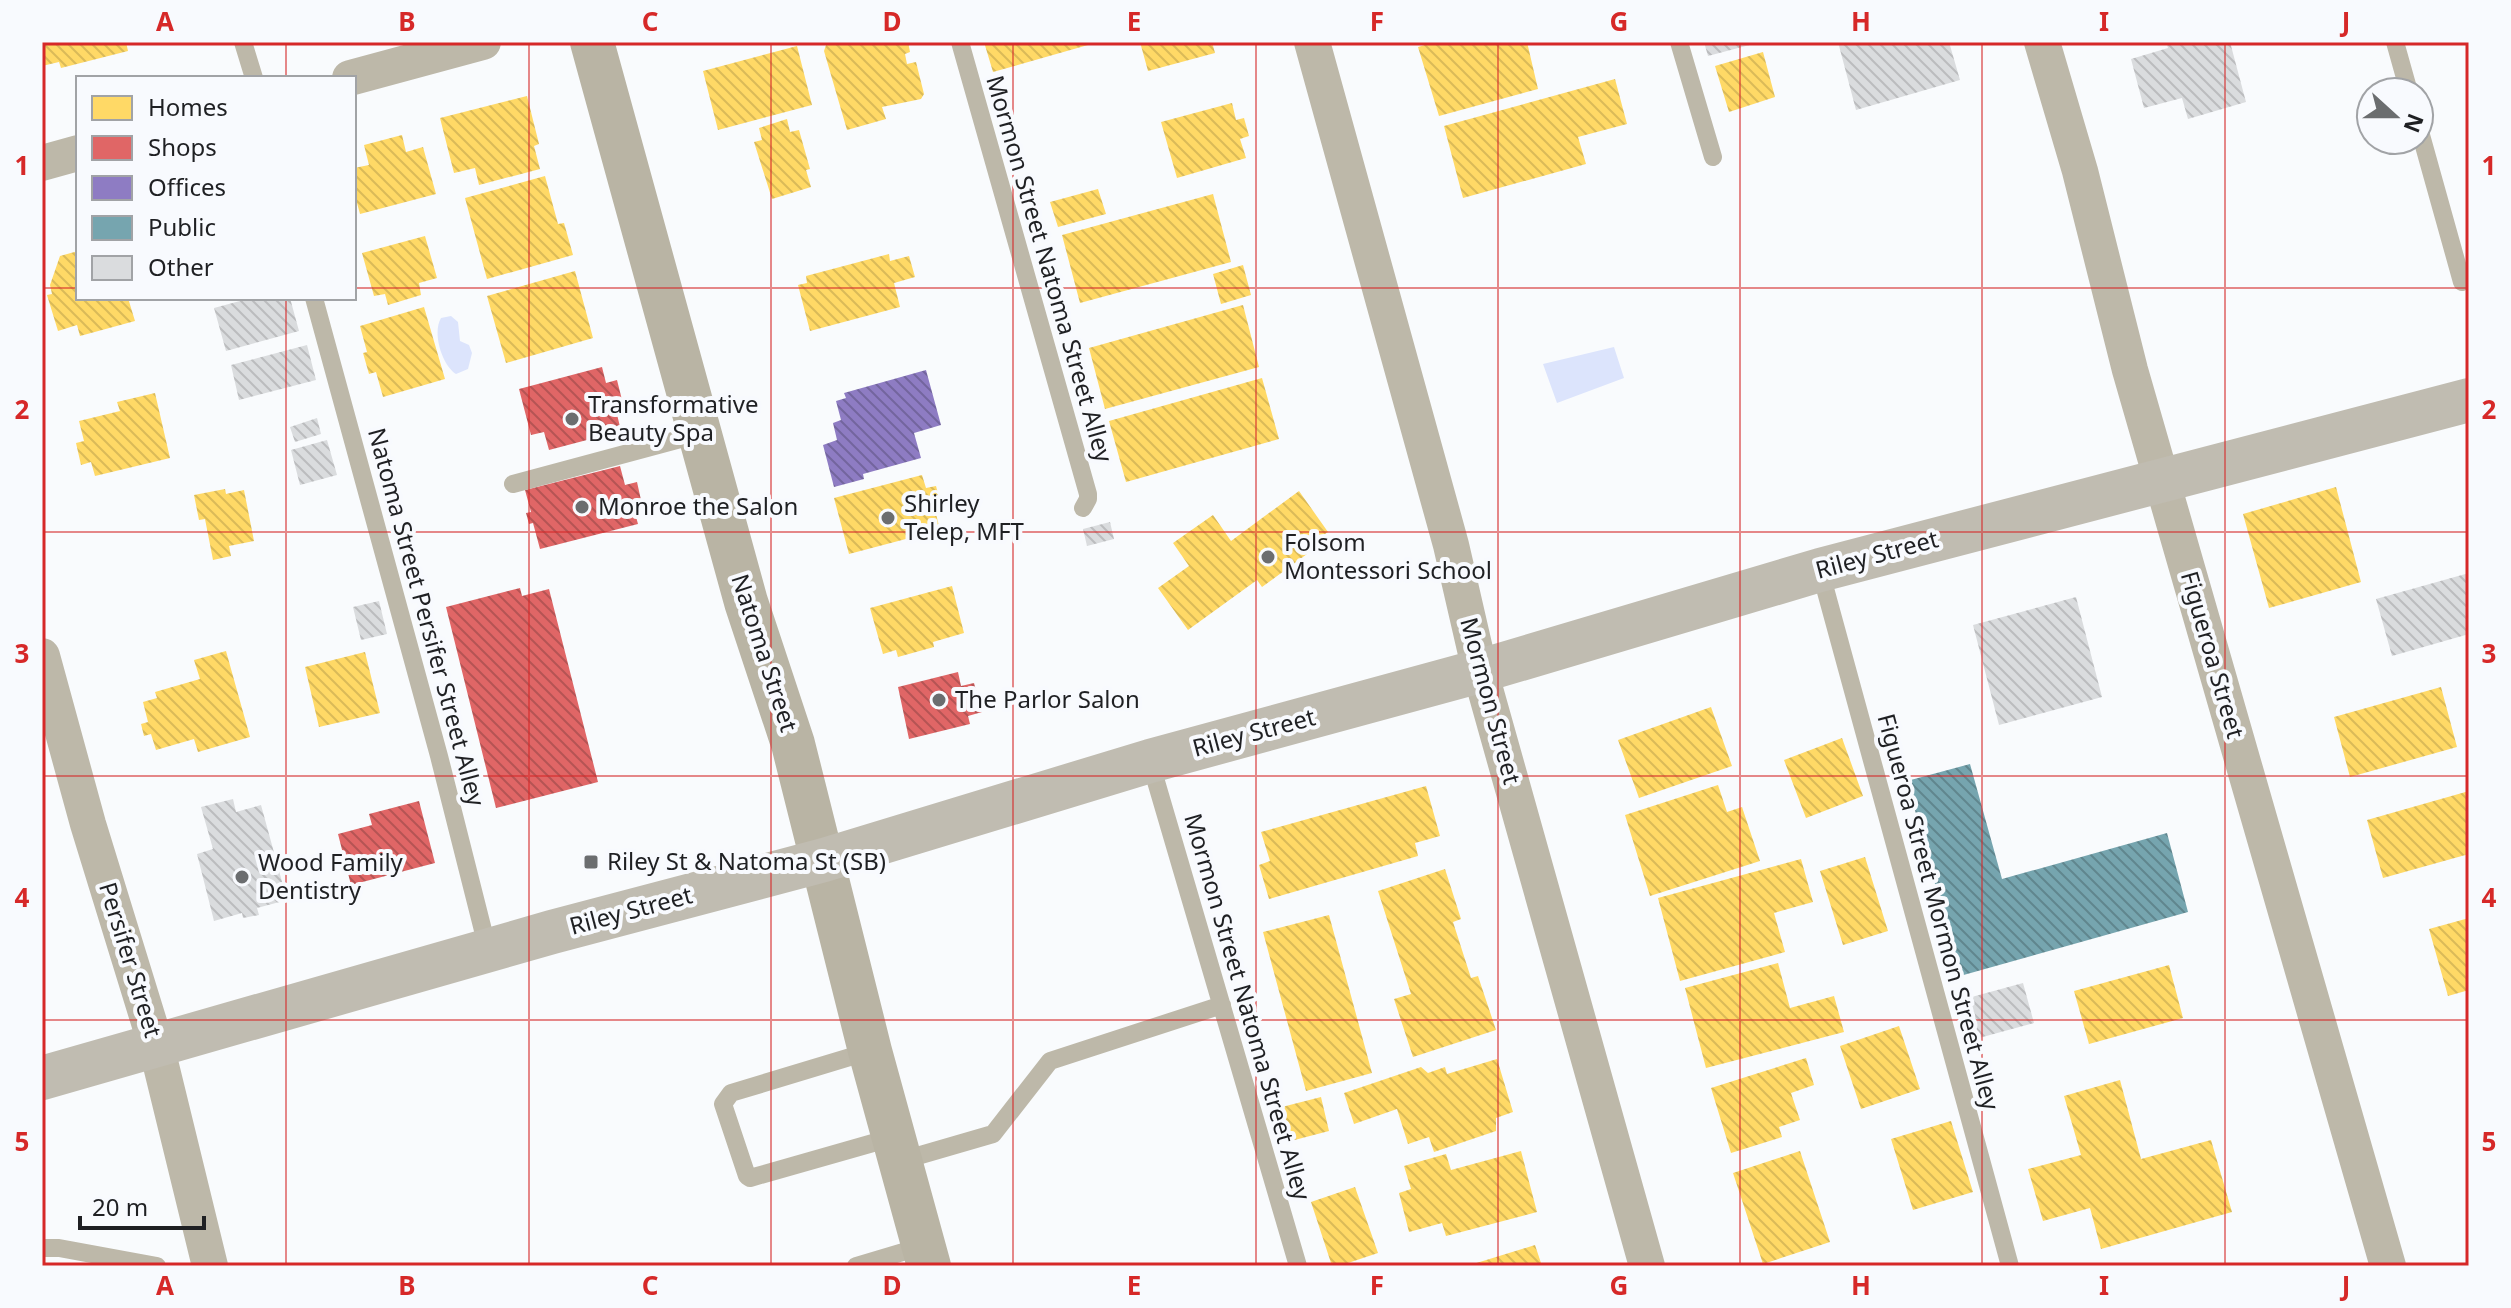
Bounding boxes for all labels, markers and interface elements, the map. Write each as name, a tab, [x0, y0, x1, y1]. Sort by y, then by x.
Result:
text: A	[156, 3, 174, 39]
text: B	[398, 3, 416, 39]
text: C	[642, 3, 658, 39]
text: D	[882, 3, 902, 39]
text: E	[1127, 3, 1141, 39]
text: F	[1370, 3, 1384, 39]
text: G	[1610, 3, 1628, 39]
text: H	[1851, 3, 1871, 39]
text: I	[2099, 3, 2109, 39]
text: J	[2340, 3, 2350, 39]
street label: Mormon Street Natoma Street Alley	[979, 71, 1122, 466]
legend	[76, 76, 356, 300]
north arrow	[2355, 76, 2435, 156]
text: Homes	[148, 90, 228, 123]
text: N	[2397, 110, 2432, 137]
text: Shops	[148, 130, 217, 163]
text: 1	[15, 147, 29, 183]
text: 1	[2482, 147, 2496, 183]
text: Offices	[148, 170, 226, 203]
text: Public	[148, 210, 216, 243]
text: Other	[148, 250, 214, 283]
place label: Transformative Beauty Spa	[588, 387, 759, 448]
text: 2	[15, 391, 30, 427]
text: 2	[2482, 391, 2497, 427]
marker: Transformative Beauty Spa	[563, 410, 581, 428]
street label: Natoma Street Persifer Street Alley	[361, 424, 494, 810]
place label: Shirley Telep, MFT	[904, 486, 1025, 547]
place label: Monroe the Salon	[598, 489, 798, 522]
marker: Monroe the Salon	[573, 498, 591, 516]
marker: Shirley Telep, MFT	[879, 509, 897, 527]
street label: Riley Street	[1812, 521, 1942, 586]
place label: Folsom Montessori School	[1284, 525, 1492, 586]
marker: Folsom Montessori School	[1259, 548, 1277, 566]
street label: Figueroa Street	[2174, 567, 2253, 742]
street label: Natoma Street	[724, 569, 807, 736]
street label: Mormon Street	[1453, 614, 1530, 788]
text: 3	[15, 635, 29, 671]
text: 3	[2482, 635, 2496, 671]
place label: The Parlor Salon	[955, 682, 1140, 715]
marker: The Parlor Salon	[930, 691, 948, 709]
street label: Riley Street	[1189, 699, 1319, 764]
street label: Figueroa Street Mormon Street Alley	[1871, 710, 2009, 1114]
street label: Mormon Street Natoma Street Alley	[1177, 809, 1320, 1204]
place label: Riley St & Natoma St (SB)	[607, 844, 886, 877]
place label: Wood Family Dentistry	[258, 845, 404, 906]
marker: Riley St & Natoma St (SB)	[582, 853, 600, 871]
marker: Wood Family Dentistry	[233, 868, 251, 886]
street label: Riley Street	[566, 877, 696, 942]
street label: Persifer Street	[92, 878, 171, 1042]
text: 4	[15, 879, 30, 915]
text: 4	[2482, 879, 2497, 915]
text: 5	[15, 1123, 29, 1159]
text: 5	[2482, 1123, 2496, 1159]
scale bar	[80, 1180, 204, 1230]
text: 20 m	[92, 1190, 148, 1223]
text: A	[156, 1267, 174, 1303]
text: B	[398, 1267, 416, 1303]
text: C	[642, 1267, 658, 1303]
text: D	[882, 1267, 902, 1303]
text: E	[1127, 1267, 1141, 1303]
text: F	[1370, 1267, 1384, 1303]
text: G	[1610, 1267, 1628, 1303]
text: H	[1851, 1267, 1871, 1303]
text: I	[2099, 1267, 2109, 1303]
text: J	[2340, 1267, 2350, 1303]

